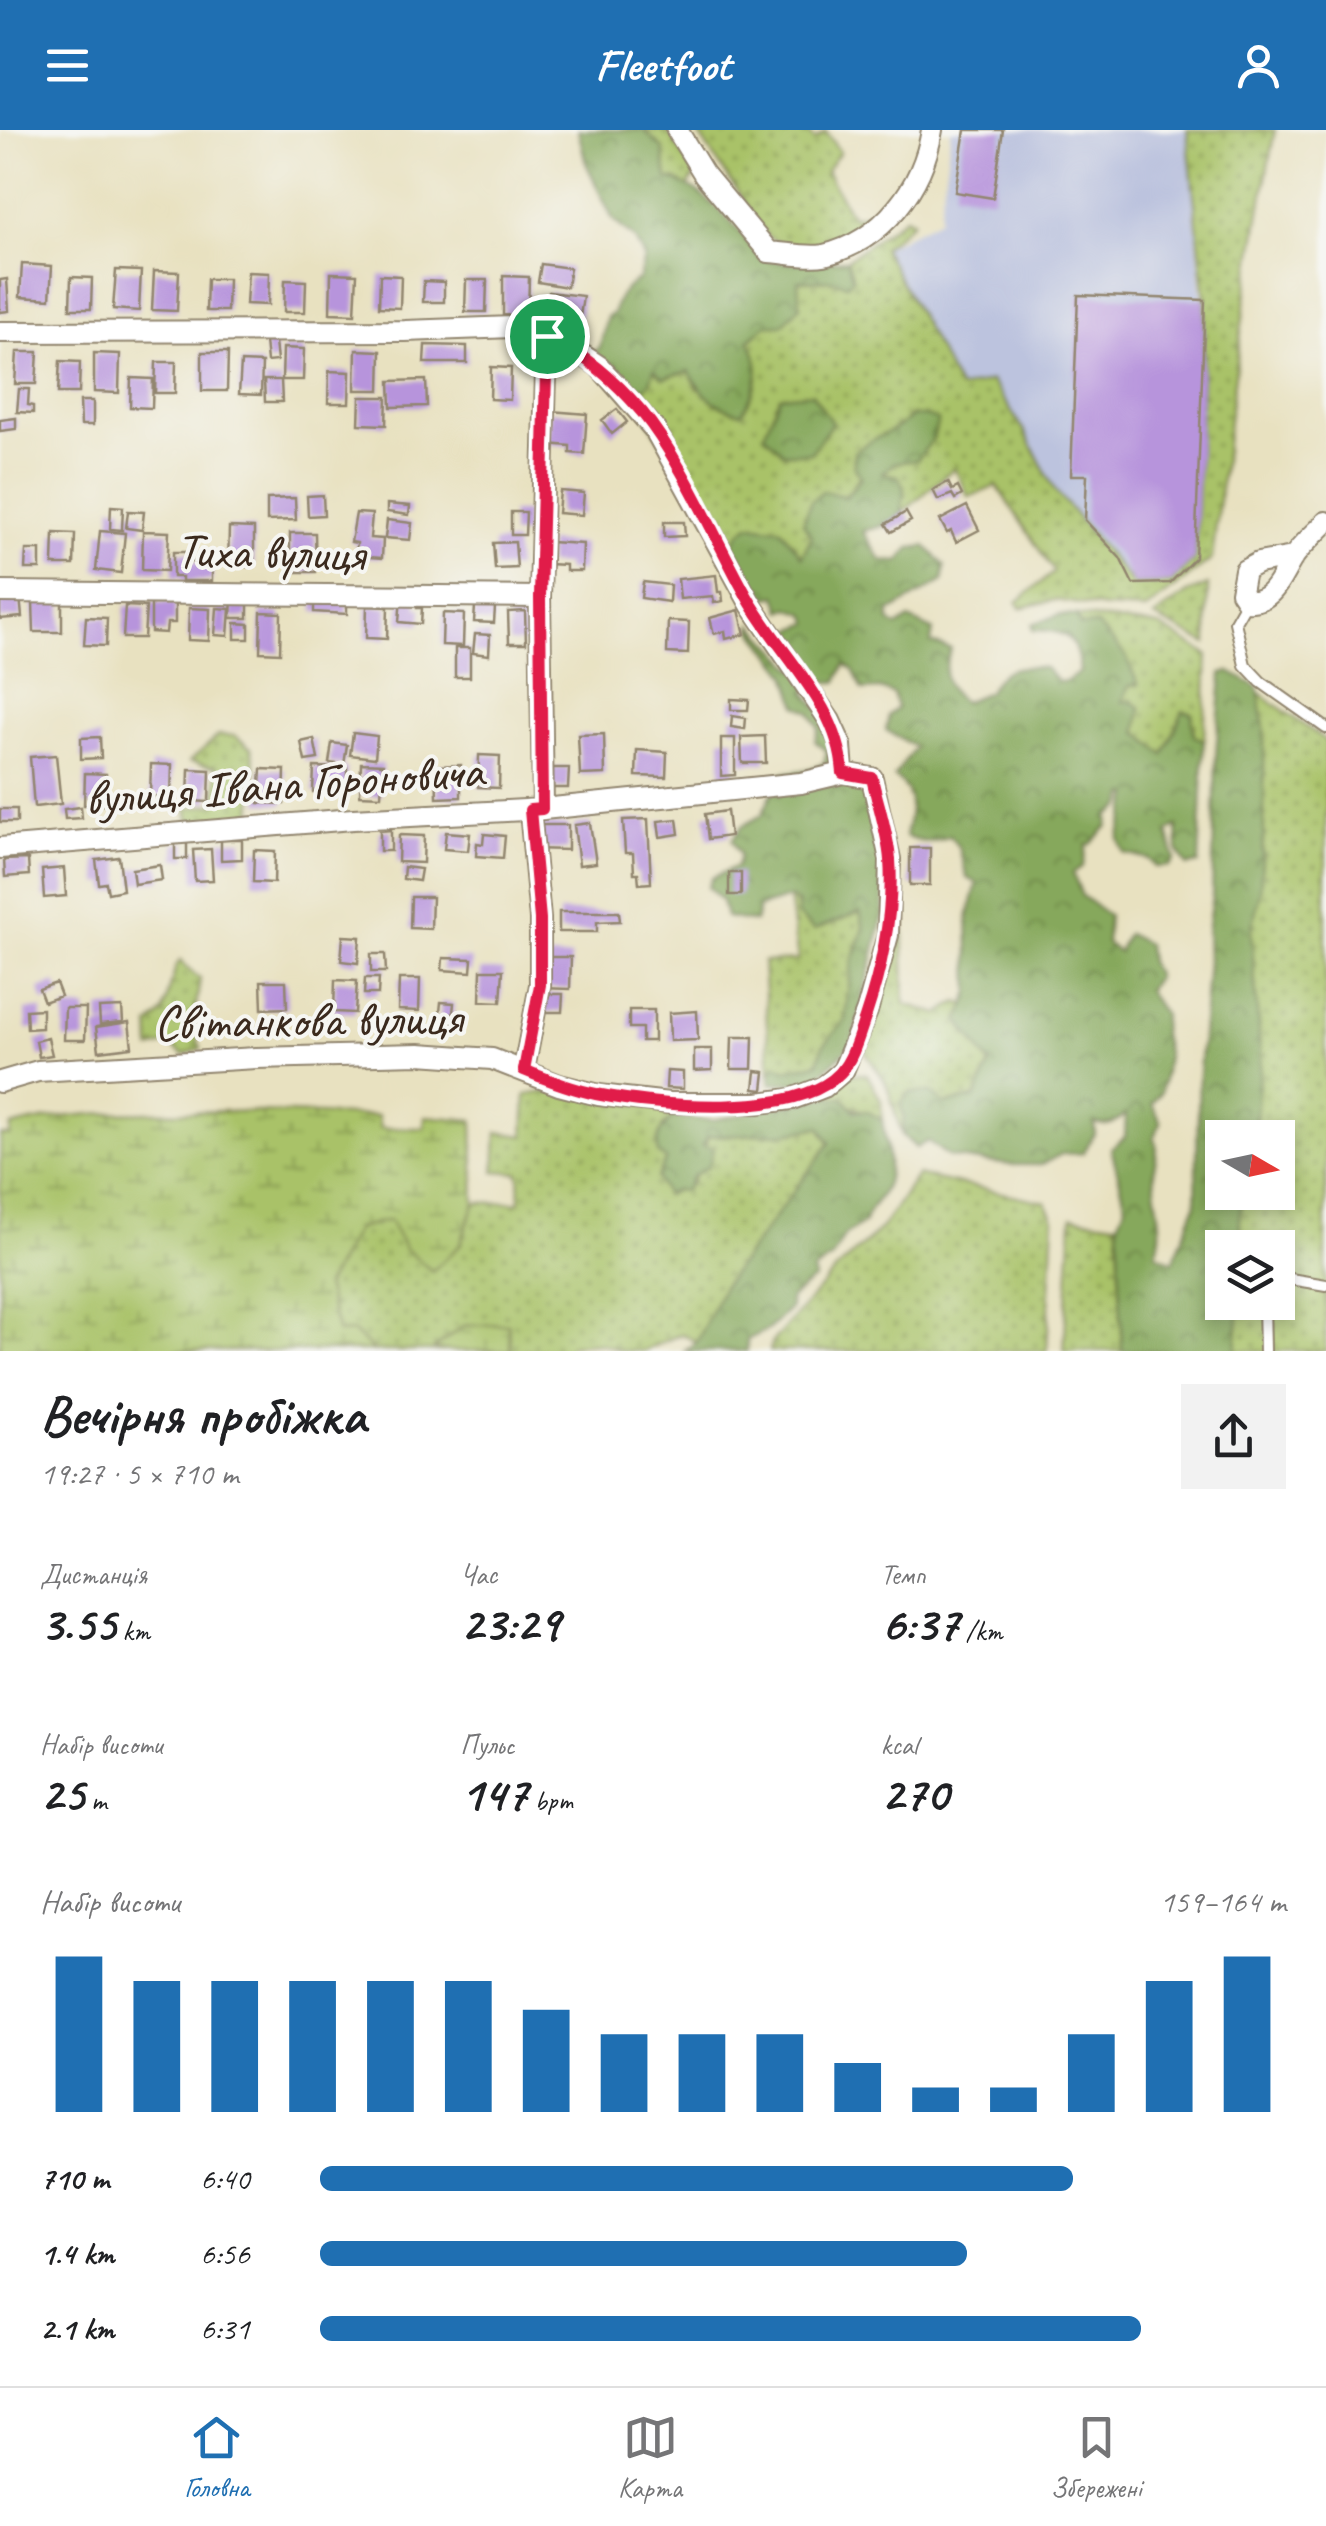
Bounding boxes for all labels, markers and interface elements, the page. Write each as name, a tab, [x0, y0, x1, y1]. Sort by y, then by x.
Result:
text: Fleetfoot	[595, 37, 731, 94]
icon: menu	[40, 38, 95, 93]
icon: person	[1231, 38, 1286, 93]
pin	[505, 294, 590, 379]
icon: arrive	[520, 309, 575, 364]
street label: Тиха вулиця	[175, 519, 368, 585]
street label: вулиця Івана Гороновича	[83, 738, 488, 829]
street label: Світанкова вулиця	[153, 986, 466, 1054]
north arrow	[1205, 1120, 1295, 1210]
map controls	[1205, 1120, 1295, 1320]
button: layers	[1205, 1230, 1295, 1320]
text: Вечірня пробіжка	[40, 1380, 365, 1450]
button: share	[1181, 1384, 1286, 1489]
text: 19:27 · 5 × 710 m	[40, 1453, 238, 1494]
text: Дистанція	[40, 1557, 147, 1592]
text: Час	[460, 1557, 497, 1592]
text: Темп	[881, 1557, 926, 1592]
text: 3.55	[40, 1592, 116, 1655]
text: 23:29	[460, 1592, 560, 1655]
text: 6:37	[881, 1592, 959, 1655]
text: km	[116, 1613, 150, 1648]
text: /km	[959, 1613, 1002, 1648]
text: Набір висоти	[40, 1727, 162, 1762]
text: Пульс	[460, 1727, 514, 1762]
text: kcal	[881, 1727, 918, 1762]
text: 25	[40, 1762, 84, 1825]
text: 147	[460, 1762, 528, 1825]
text: 270	[881, 1762, 948, 1825]
text: m	[84, 1783, 107, 1818]
text: bpm	[528, 1783, 573, 1818]
text: Набір висоти	[40, 1881, 180, 1922]
text: 159–164 m	[1160, 1881, 1286, 1922]
text: 710 m	[40, 2158, 109, 2199]
text: 6:40	[200, 2158, 250, 2199]
text: 1.4 km	[40, 2233, 114, 2274]
text: 6:56	[200, 2233, 250, 2274]
text: 2.1 km	[40, 2308, 114, 2349]
text: 6:31	[200, 2308, 250, 2349]
tab: Головна	[184, 2410, 250, 2505]
tab: Карта	[618, 2410, 682, 2505]
tab: Збережені	[1051, 2410, 1142, 2505]

